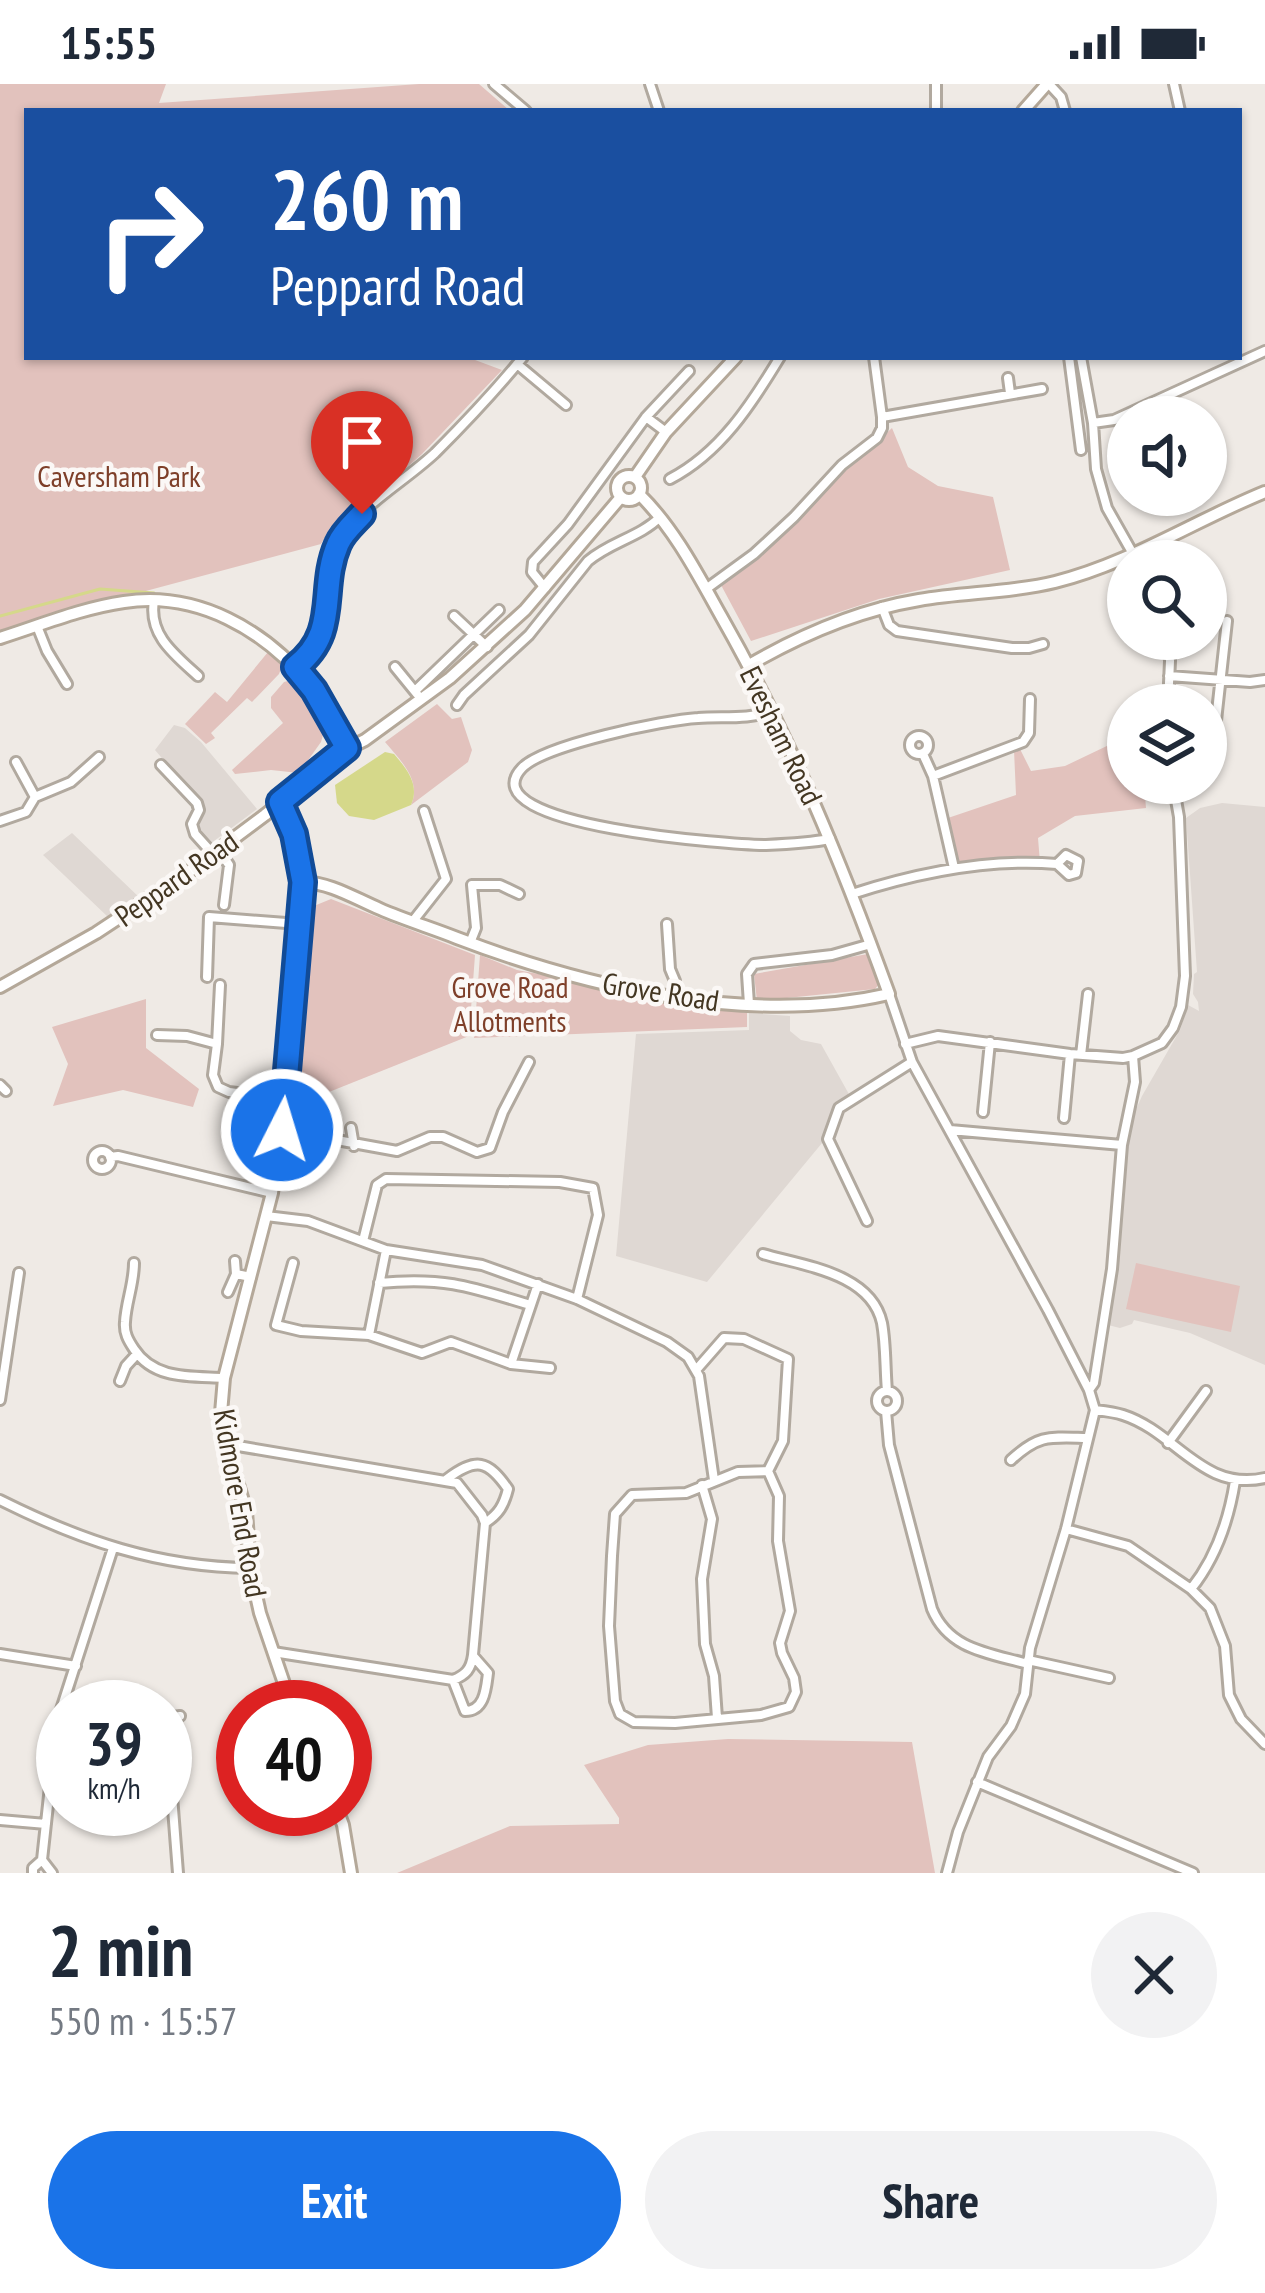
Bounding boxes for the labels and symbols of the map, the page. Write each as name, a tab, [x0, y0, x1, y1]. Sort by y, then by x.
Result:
pin	[311, 391, 413, 514]
park label: Caversham Park	[37, 456, 201, 495]
street label: Evesham Road	[732, 659, 832, 811]
street label: Peppard Road	[107, 821, 245, 935]
street label: Grove Road	[600, 963, 722, 1019]
park label: Grove Road Allotments	[451, 967, 569, 1040]
position arrow	[219, 1067, 345, 1193]
street label: Kidmore End Road	[205, 1406, 277, 1600]
speed limit sign: 40	[216, 1680, 372, 1836]

